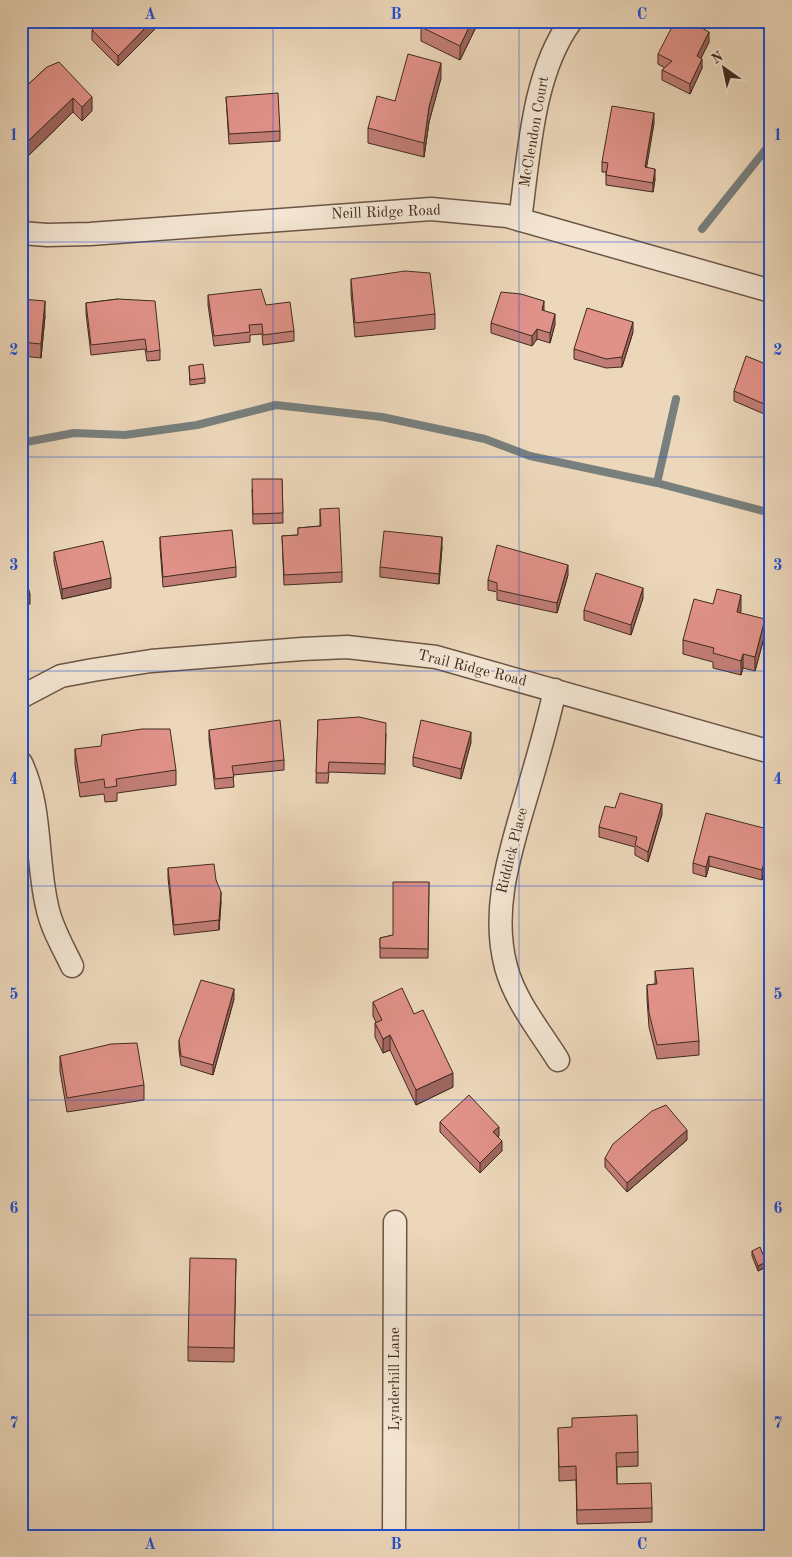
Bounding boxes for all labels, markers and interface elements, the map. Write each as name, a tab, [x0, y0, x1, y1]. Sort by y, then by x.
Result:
text: A	[144, 7, 156, 23]
text: B	[390, 7, 402, 23]
text: C	[637, 7, 647, 23]
north arrow	[700, 42, 750, 92]
text: N	[709, 49, 726, 67]
street label: McClendon Court	[518, 75, 552, 189]
text: 1	[9, 128, 19, 144]
text: 1	[773, 128, 783, 144]
street label: Neill Ridge Road	[331, 204, 441, 222]
text: 2	[9, 343, 19, 359]
text: 2	[773, 343, 783, 359]
text: 3	[9, 558, 19, 574]
text: 3	[773, 558, 783, 574]
street label: Trail Ridge Road	[416, 648, 528, 690]
text: 4	[9, 772, 19, 788]
text: 4	[773, 772, 783, 788]
street label: Riddick Place	[495, 806, 531, 896]
text: 5	[9, 987, 19, 1003]
text: 5	[773, 987, 783, 1003]
text: 6	[9, 1201, 19, 1217]
text: 6	[773, 1201, 783, 1217]
street label: Lynderhill Lane	[388, 1327, 403, 1431]
text: 7	[9, 1416, 19, 1432]
text: 7	[773, 1416, 783, 1432]
text: A	[144, 1537, 156, 1553]
text: B	[390, 1537, 402, 1553]
text: C	[637, 1537, 647, 1553]

